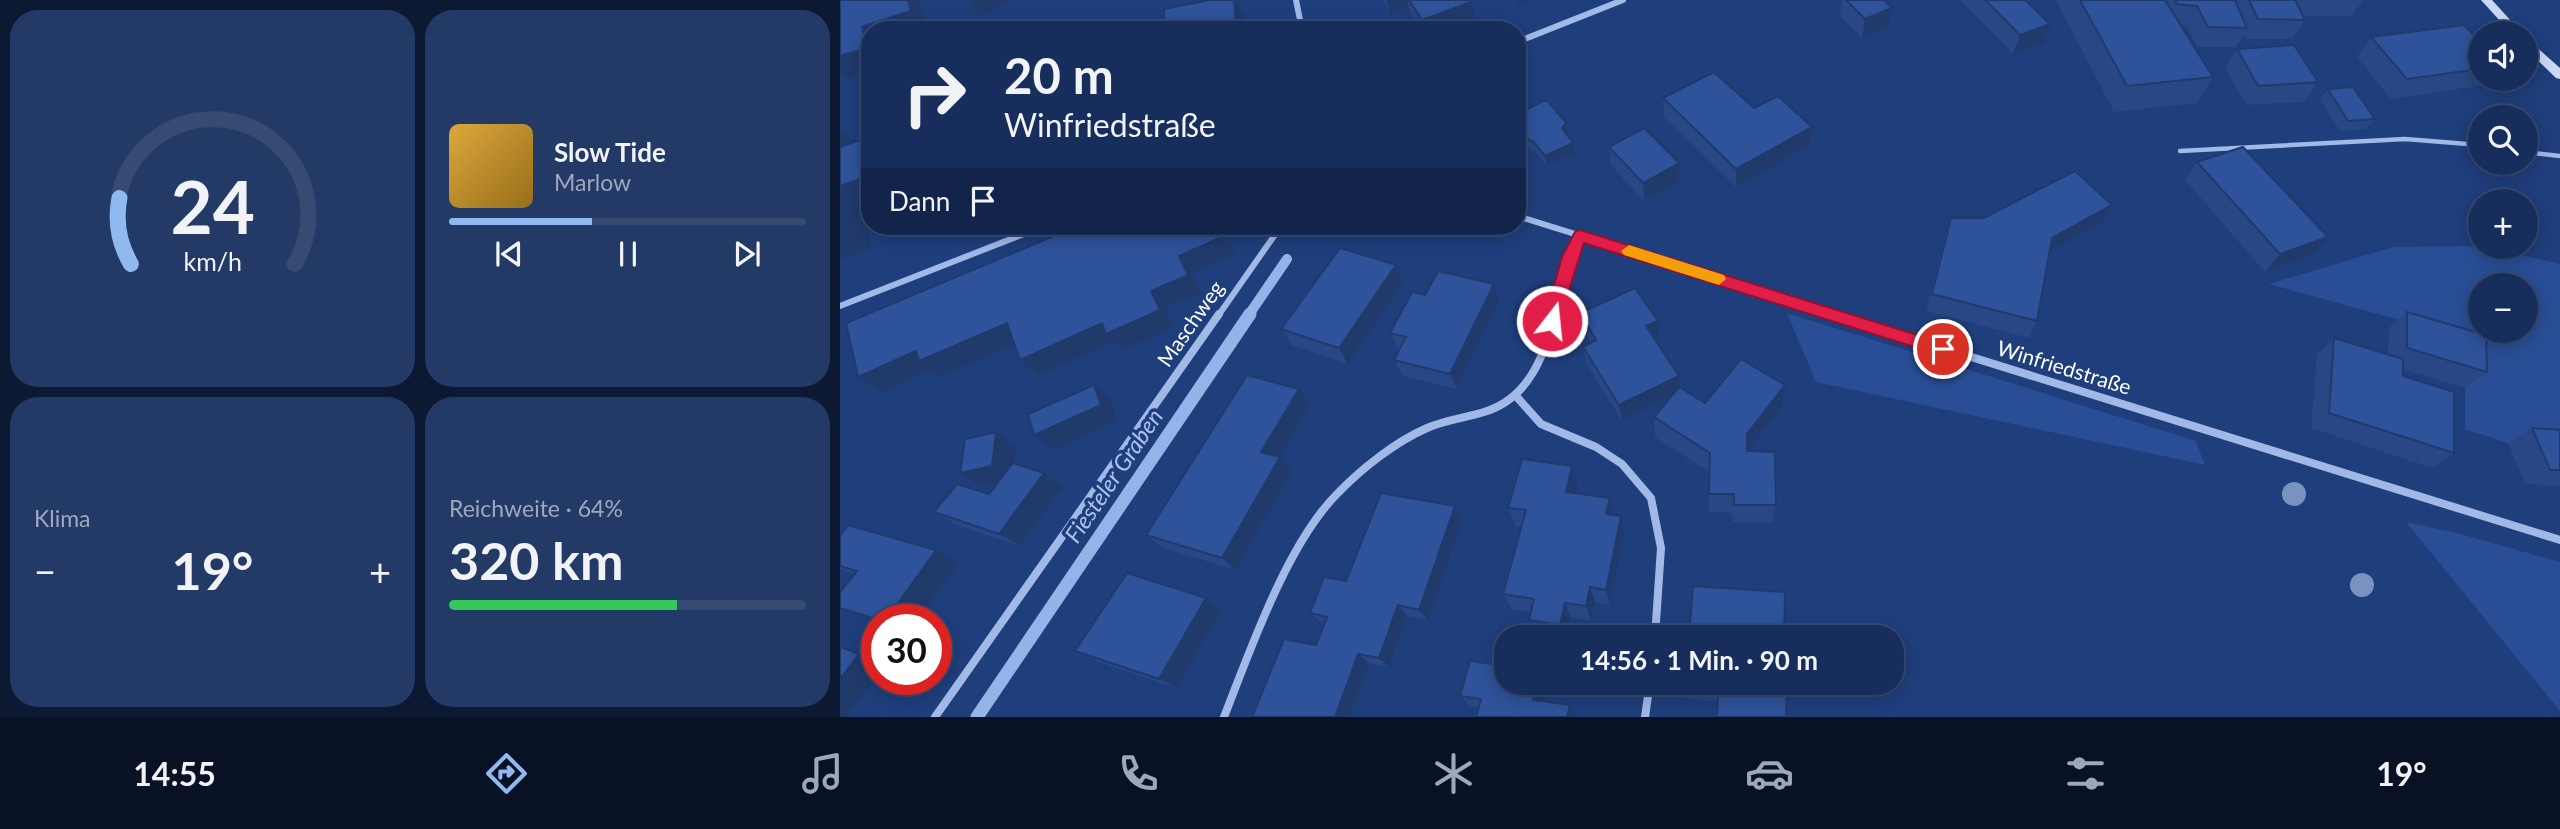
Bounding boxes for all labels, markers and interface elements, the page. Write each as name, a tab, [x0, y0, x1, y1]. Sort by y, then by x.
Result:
map controls	[2468, 21, 2538, 343]
button: sound	[2468, 21, 2538, 91]
text: 20 m	[1004, 46, 1114, 104]
icon: right	[889, 49, 980, 140]
text: Winfriedstraße	[1004, 105, 1216, 144]
button: search	[2468, 105, 2538, 175]
text: Slow Tide	[554, 136, 666, 168]
text: 24	[170, 163, 255, 251]
text: Marlow	[554, 168, 631, 196]
icon: arrive	[964, 182, 1002, 220]
text: Dann	[889, 185, 950, 217]
button: +	[2468, 189, 2538, 259]
icon: previous	[490, 235, 528, 273]
icon: pause	[609, 235, 647, 273]
icon: next	[728, 235, 766, 273]
text: km/h	[183, 246, 242, 276]
button: −	[2468, 273, 2538, 343]
street label: Maschweg	[1151, 275, 1228, 371]
position arrow	[1515, 284, 1589, 358]
pin	[1913, 319, 1973, 379]
icon: arrive	[1924, 330, 1962, 368]
street label: Winfriedstraße	[1994, 334, 2135, 399]
water label: Fiesteler Graben	[1058, 403, 1168, 548]
text: Reichweite · 64%	[449, 494, 623, 522]
text: Klima	[34, 504, 91, 532]
text: 320 km	[449, 529, 623, 591]
text: 19°	[172, 539, 253, 601]
text: −	[34, 548, 56, 594]
text: +	[369, 548, 391, 594]
speed limit sign: 30	[861, 604, 952, 695]
text: 14:56 · 1 Min. · 90 m	[1580, 644, 1818, 676]
icon: directions	[482, 749, 531, 798]
icon: music	[798, 749, 847, 798]
icon: phone	[1114, 749, 1163, 798]
icon: climate	[1429, 749, 1478, 798]
icon: car	[1745, 749, 1794, 798]
icon: filters	[2061, 749, 2110, 798]
text: 14:55	[133, 754, 216, 793]
text: 19°	[2376, 754, 2427, 793]

